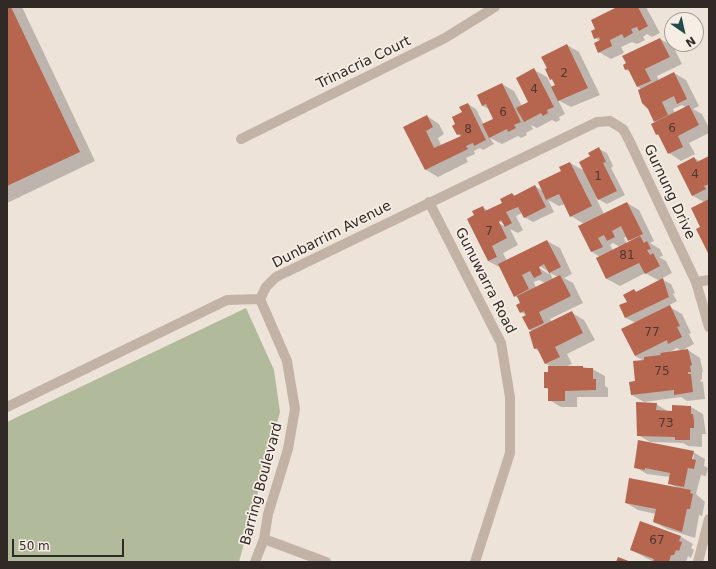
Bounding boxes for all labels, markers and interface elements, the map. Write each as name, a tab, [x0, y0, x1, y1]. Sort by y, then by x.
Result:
north arrow	[664, 12, 704, 52]
street label: Trinacria Court	[314, 33, 414, 93]
text: N	[683, 34, 698, 50]
house number: 2	[560, 67, 568, 81]
house number: 4	[530, 83, 538, 97]
house number: 6	[499, 106, 507, 120]
house number: 6	[668, 122, 676, 136]
house number: 8	[464, 123, 472, 137]
street label: Gurnung Drive	[640, 142, 698, 242]
house number: 4	[691, 168, 699, 182]
house number: 1	[594, 170, 602, 184]
street label: Dunbarrim Avenue	[270, 198, 394, 272]
street label: Gunuwarra Road	[451, 225, 519, 337]
house number: 7	[485, 225, 493, 239]
house number: 81	[619, 249, 635, 263]
house number: 77	[644, 326, 660, 340]
house number: 75	[654, 365, 670, 379]
house number: 73	[658, 417, 674, 431]
street label: Barring Boulevard	[238, 421, 286, 547]
scale bar	[14, 531, 126, 557]
house number: 67	[649, 534, 665, 548]
text: 50 m	[19, 539, 50, 553]

